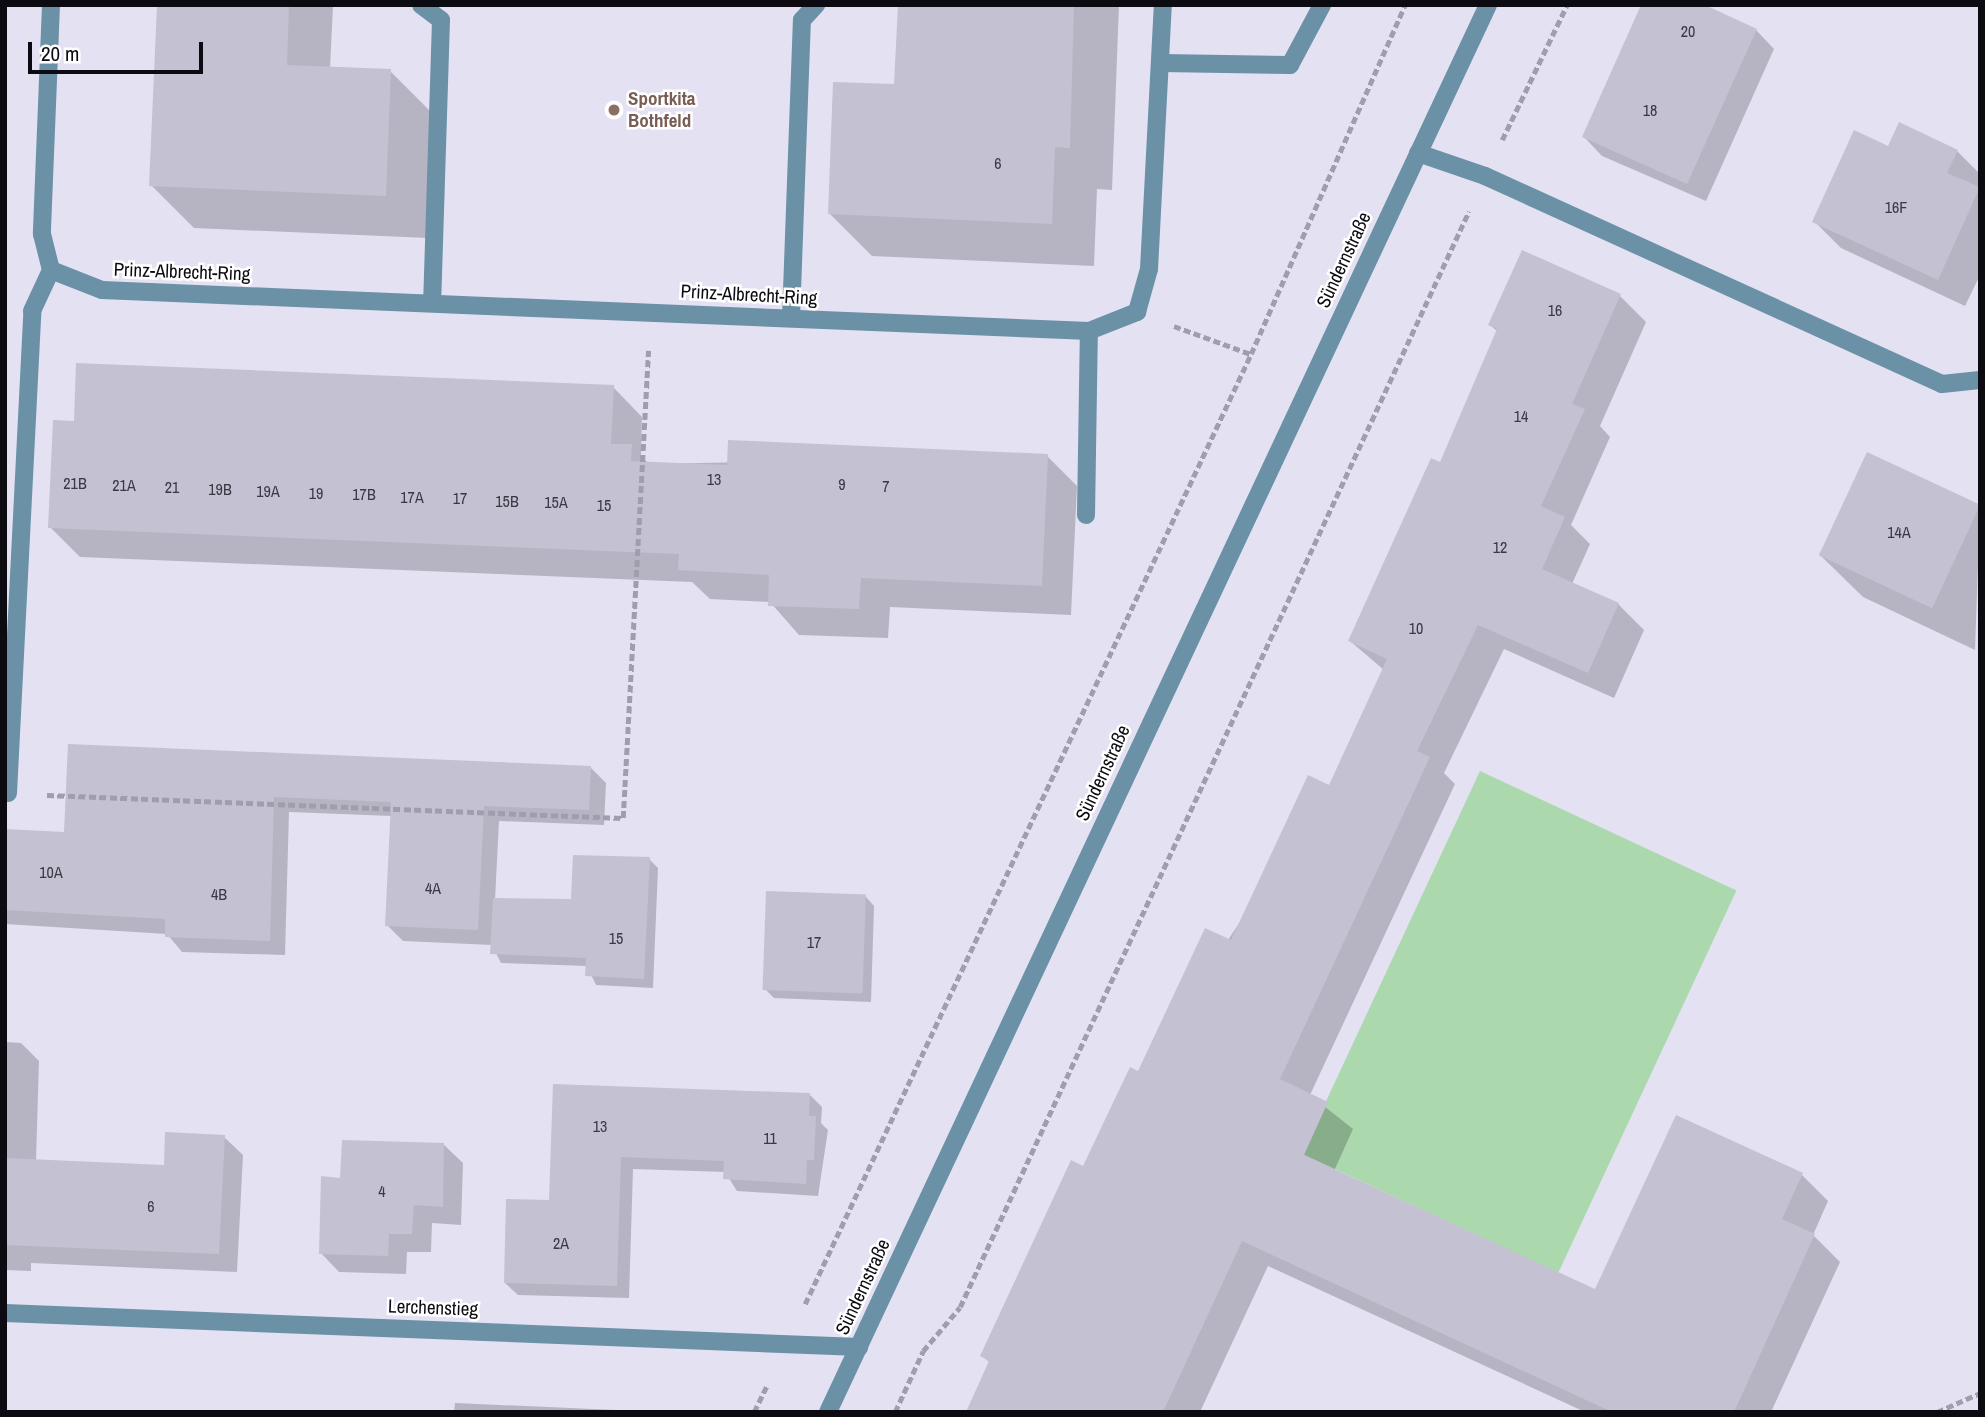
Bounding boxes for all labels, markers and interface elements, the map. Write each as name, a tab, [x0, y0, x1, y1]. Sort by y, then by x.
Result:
house number: 20	[1681, 21, 1695, 41]
scale bar	[32, 28, 206, 72]
text: 20 m	[41, 39, 79, 68]
place label: Sportkita Bothfeld	[628, 88, 696, 132]
house number: 18	[1643, 100, 1657, 120]
marker: Sportkita Bothfeld	[606, 102, 622, 118]
house number: 6	[994, 153, 1002, 173]
house number: 16F	[1885, 197, 1907, 217]
street label: Sündernstraße	[1312, 208, 1376, 312]
street label: Prinz-Albrecht-Ring	[113, 258, 251, 286]
street label: Prinz-Albrecht-Ring	[680, 280, 818, 310]
house number: 16	[1548, 300, 1562, 320]
house number: 14	[1514, 406, 1528, 426]
house number: 13	[707, 469, 721, 489]
house number: 21B	[63, 473, 87, 493]
house number: 9	[838, 474, 846, 494]
house number: 21A	[112, 475, 136, 495]
house number: 7	[882, 476, 890, 496]
house number: 21	[165, 477, 179, 497]
house number: 19B	[208, 479, 232, 499]
house number: 19A	[256, 481, 280, 501]
house number: 19	[309, 483, 323, 503]
house number: 17B	[352, 484, 376, 504]
house number: 17A	[400, 487, 424, 507]
house number: 17	[453, 488, 467, 508]
house number: 15B	[495, 491, 519, 511]
house number: 15A	[544, 492, 568, 512]
house number: 15	[597, 495, 611, 515]
house number: 14A	[1887, 522, 1911, 542]
house number: 12	[1493, 537, 1507, 557]
house number: 10	[1409, 618, 1423, 638]
street label: Sündernstraße	[1071, 721, 1135, 825]
house number: 10A	[39, 862, 63, 882]
house number: 4A	[425, 878, 441, 898]
house number: 4B	[211, 884, 227, 904]
house number: 15	[609, 928, 623, 948]
house number: 17	[807, 932, 821, 952]
house number: 13	[593, 1116, 607, 1136]
house number: 11	[763, 1128, 777, 1148]
house number: 4	[378, 1181, 386, 1201]
house number: 6	[147, 1196, 155, 1216]
house number: 2A	[553, 1233, 569, 1253]
street label: Sündernstraße	[831, 1235, 895, 1339]
street label: Lerchenstieg	[388, 1295, 478, 1321]

